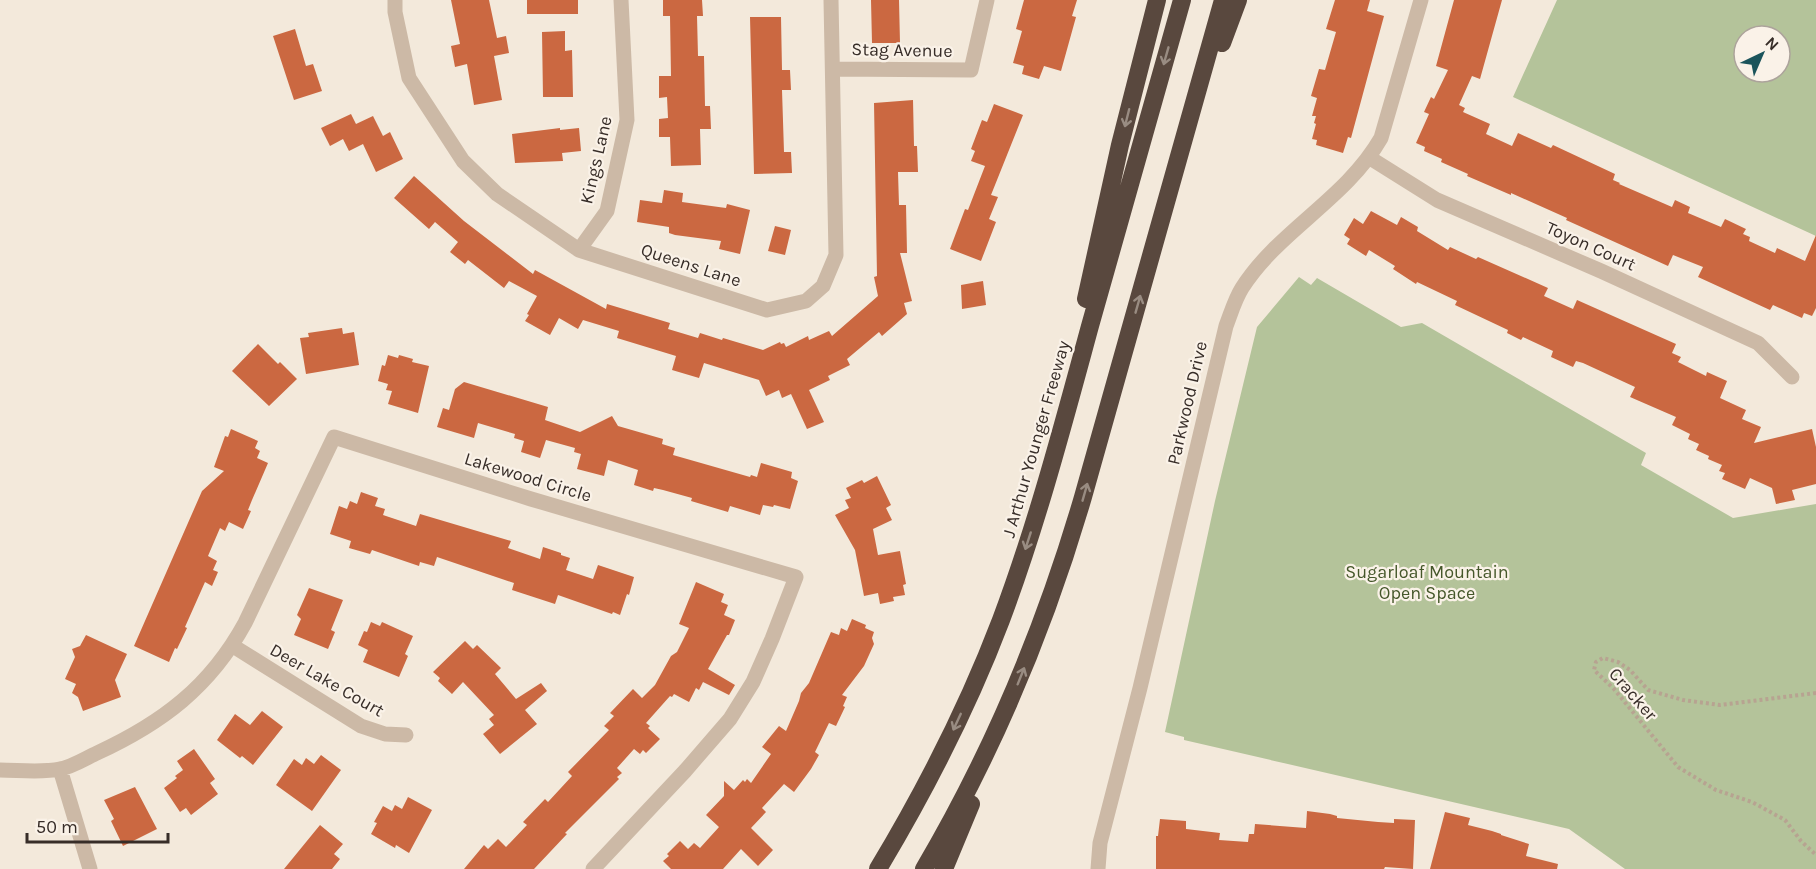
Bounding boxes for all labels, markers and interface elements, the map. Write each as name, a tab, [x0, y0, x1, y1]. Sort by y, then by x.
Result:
north arrow	[1732, 24, 1792, 84]
text: N	[1761, 33, 1783, 54]
street label: Stag Avenue	[851, 38, 953, 62]
one-way arrow	[1160, 46, 1171, 65]
one-way arrow	[1120, 108, 1132, 127]
street label: Kings Lane	[575, 114, 617, 206]
street label: Toyon Court	[1543, 216, 1639, 276]
street label: Queens Lane	[638, 238, 744, 292]
one-way arrow	[1133, 295, 1144, 314]
street label: J Arthur Younger Freeway	[997, 337, 1075, 540]
street label: Parkwood Drive	[1162, 339, 1212, 467]
street label: Lakewood Circle	[462, 447, 594, 507]
one-way arrow	[1080, 483, 1091, 502]
one-way arrow	[1022, 531, 1033, 550]
park label: Sugarloaf Mountain Open Space	[1345, 561, 1509, 604]
street label: Deer Lake Court	[266, 638, 388, 722]
street label: Cracker	[1604, 663, 1662, 725]
one-way arrow	[1016, 667, 1027, 686]
one-way arrow	[951, 713, 962, 731]
scale bar	[27, 806, 168, 844]
text: 50 m	[36, 816, 78, 838]

